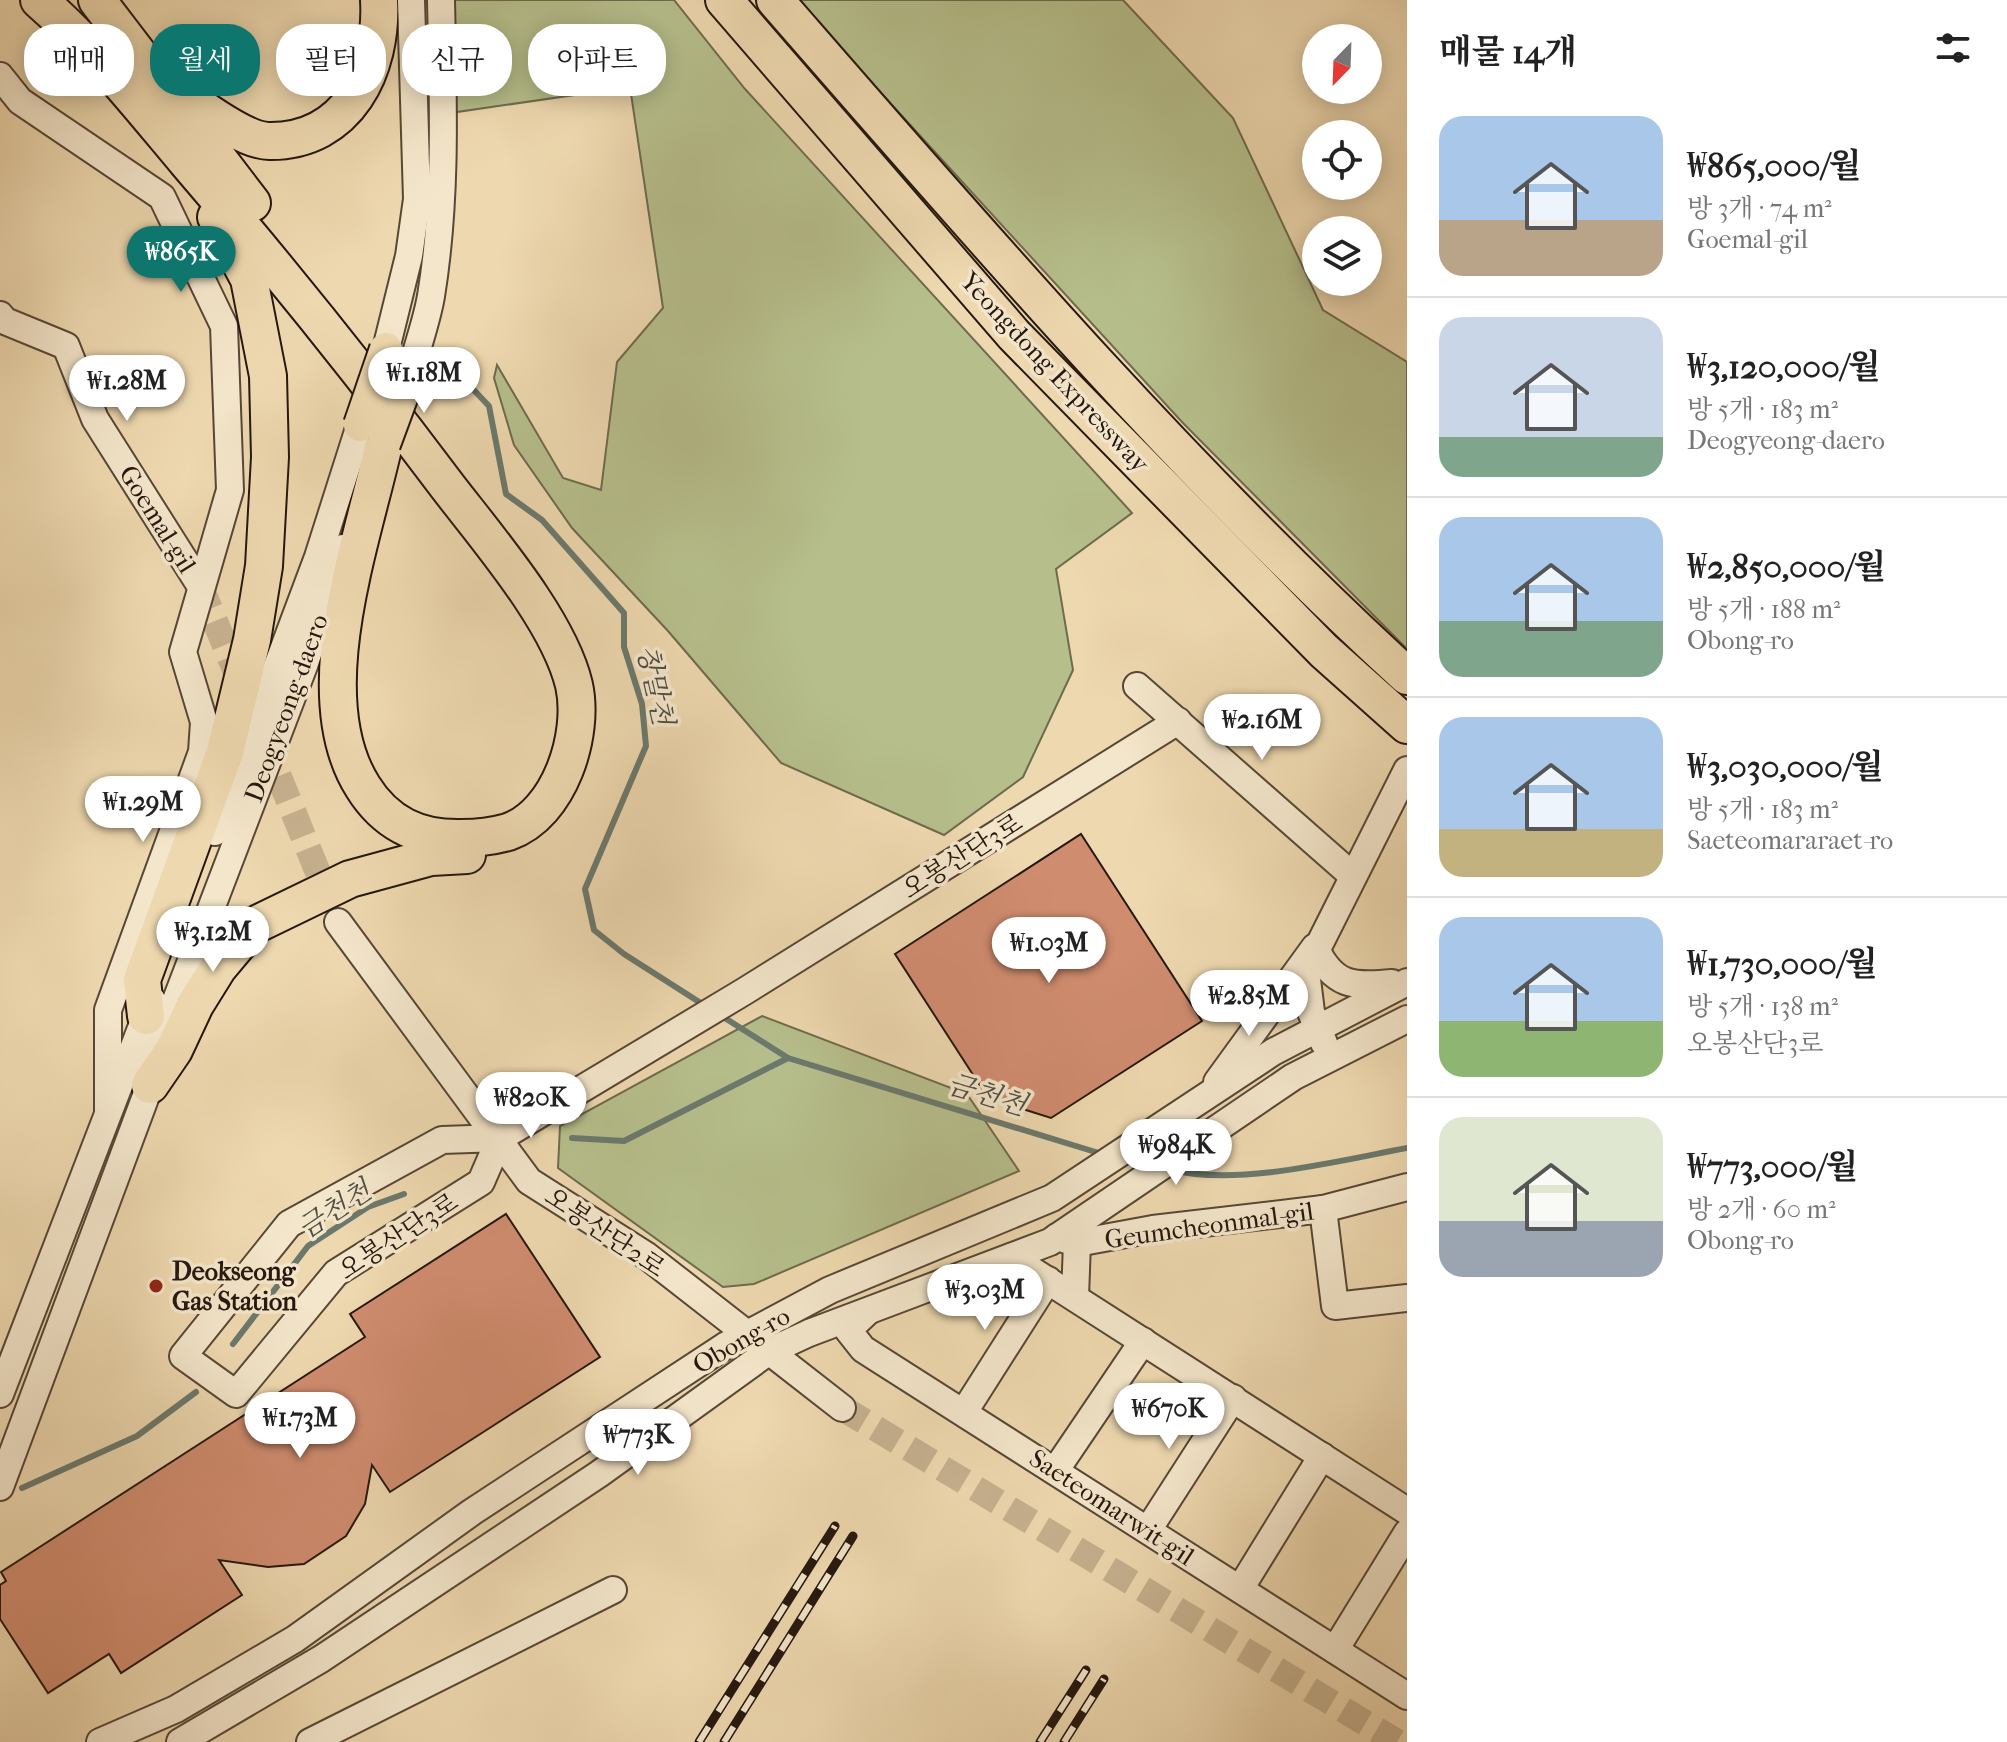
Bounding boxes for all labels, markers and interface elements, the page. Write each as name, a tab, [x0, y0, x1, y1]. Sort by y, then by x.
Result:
chip: 매매	[24, 24, 134, 96]
chip: 월세	[150, 24, 260, 96]
chip: 필터	[276, 24, 386, 96]
chip: 신규	[402, 24, 512, 96]
chip: 아파트	[528, 24, 666, 96]
north arrow	[1302, 24, 1382, 104]
map controls	[1302, 24, 1382, 296]
icon: filters	[1931, 26, 1975, 70]
text: 매물 14개	[1439, 32, 1577, 72]
button: locate	[1302, 120, 1382, 200]
text: ₩865,000/월	[1687, 146, 1862, 186]
icon: home	[1503, 148, 1599, 244]
text: 방 3개 · 74 m²	[1687, 193, 1832, 224]
button: layers	[1302, 216, 1382, 296]
text: Goemal-gil	[1687, 224, 1808, 255]
pin: ₩865K	[125, 226, 237, 294]
text: ₩865K	[145, 236, 217, 267]
street label: Yeongdong Expressway	[953, 265, 1156, 480]
pin: ₩1.18M	[359, 347, 489, 415]
text: ₩3,120,000/월	[1687, 347, 1881, 387]
icon: home	[1503, 349, 1599, 445]
pin: ₩1.28M	[62, 355, 192, 423]
text: ₩1.18M	[386, 357, 462, 388]
text: ₩1.28M	[87, 365, 167, 396]
text: 방 5개 · 183 m²	[1687, 394, 1838, 425]
text: Deogyeong-daero	[1687, 425, 1885, 456]
street label: Goemal-gil	[112, 460, 203, 579]
text: ₩2,850,000/월	[1687, 547, 1886, 587]
icon: home	[1503, 549, 1599, 645]
text: 방 5개 · 188 m²	[1687, 594, 1840, 625]
street label: Deogyeong-daero	[238, 610, 335, 806]
text: Obong-ro	[1687, 625, 1794, 656]
water label: 창말천	[631, 642, 680, 730]
pin: ₩2.16M	[1197, 694, 1327, 762]
text: ₩2.16M	[1222, 704, 1302, 735]
text: ₩3,030,000/월	[1687, 747, 1884, 787]
icon: home	[1503, 749, 1599, 845]
pin: ₩1.29M	[78, 776, 208, 844]
text: ₩1.29M	[103, 786, 183, 817]
text: 방 5개 · 183 m²	[1687, 794, 1838, 825]
street label: 오봉산단3로	[896, 807, 1028, 906]
text: Saeteomararaet-ro	[1687, 825, 1893, 856]
pin: ₩3.12M	[148, 906, 278, 974]
text: ₩3.12M	[174, 916, 252, 947]
pin: ₩1.03M	[984, 917, 1114, 985]
text: ₩1.03M	[1010, 927, 1088, 958]
text: ₩1,730,000/월	[1687, 944, 1878, 984]
icon: home	[1503, 949, 1599, 1045]
pin: ₩2.85M	[1184, 970, 1314, 1038]
text: ₩2.85M	[1208, 980, 1290, 1011]
text: 방 5개 · 138 m²	[1687, 991, 1838, 1022]
text: 오봉산단3로	[1687, 1028, 1823, 1059]
water label: 금천천	[943, 1067, 1032, 1123]
pin: ₩820K	[475, 1072, 587, 1140]
text: ₩820K	[494, 1082, 569, 1113]
pin: ₩984K	[1120, 1119, 1232, 1187]
text: ₩984K	[1138, 1129, 1214, 1160]
text: ₩773,000/월	[1687, 1147, 1858, 1187]
icon: home	[1503, 1149, 1599, 1245]
water label: 금천천	[291, 1172, 379, 1245]
street label: 오봉산단2로	[538, 1181, 671, 1284]
street label: 오봉산단3로	[333, 1186, 464, 1287]
text: 방 2개 · 60 m²	[1687, 1194, 1836, 1225]
street label: Geumcheonmal-gil	[1103, 1195, 1316, 1256]
text: Obong-ro	[1687, 1225, 1794, 1256]
place label: Deokseong Gas Station	[172, 1256, 298, 1317]
pin: ₩3.03M	[920, 1264, 1050, 1332]
text: ₩3.03M	[945, 1274, 1025, 1305]
marker: Deokseong Gas Station	[147, 1277, 165, 1295]
street label: Obong-ro	[687, 1300, 795, 1381]
pin: ₩670K	[1113, 1383, 1225, 1451]
pin: ₩1.73M	[235, 1392, 365, 1460]
text: ₩670K	[1132, 1393, 1206, 1424]
text: ₩1.73M	[262, 1402, 338, 1433]
pin: ₩773K	[582, 1409, 694, 1477]
text: ₩773K	[603, 1419, 673, 1450]
street label: Saeteomarwit-gil	[1024, 1443, 1200, 1572]

